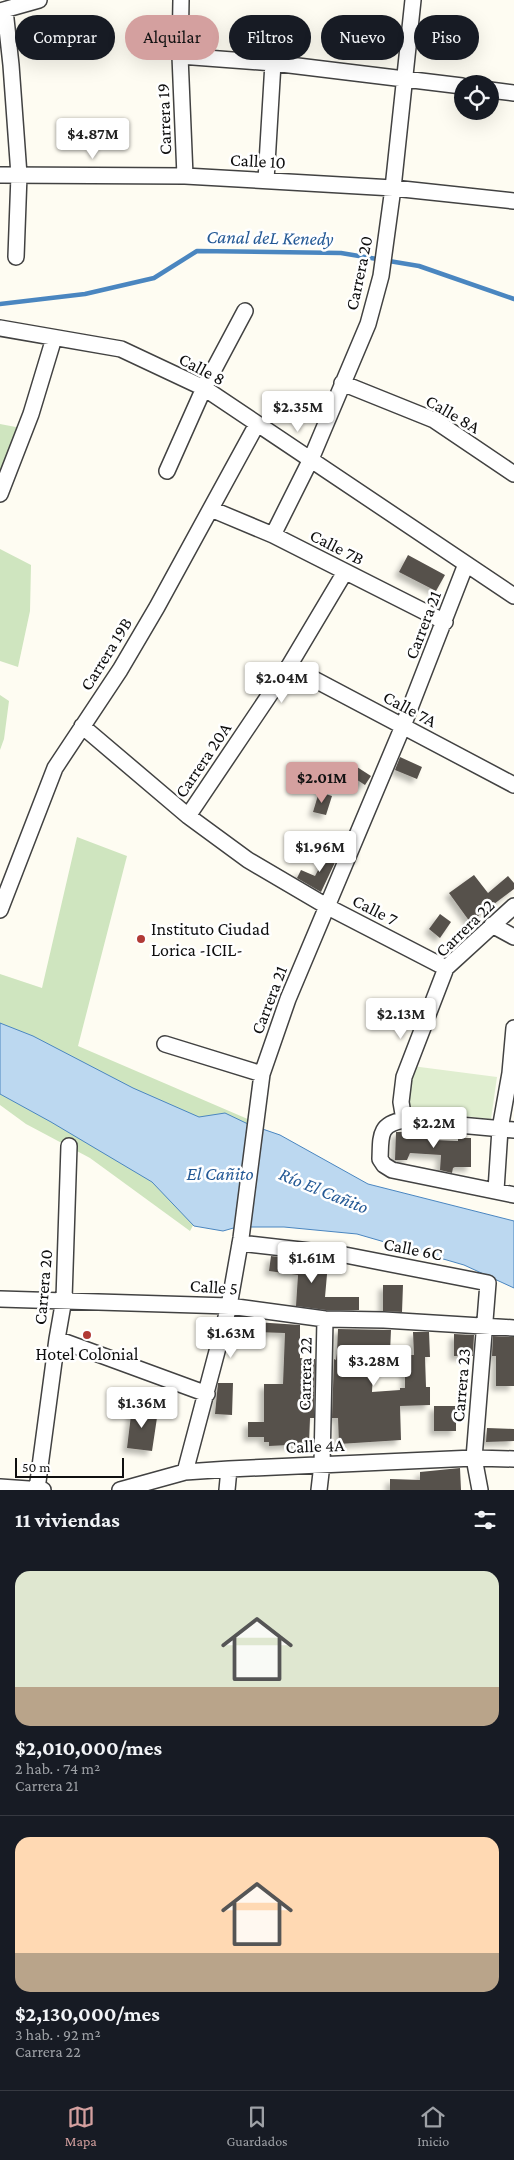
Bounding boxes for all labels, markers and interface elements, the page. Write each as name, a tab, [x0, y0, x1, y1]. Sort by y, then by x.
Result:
chip: Comprar	[15, 15, 115, 60]
chip: Alquilar	[125, 15, 219, 60]
chip: Filtros	[229, 15, 311, 60]
chip: Nuevo	[321, 15, 404, 60]
chip: Piso	[414, 15, 479, 60]
map controls	[454, 75, 499, 120]
button: locate	[454, 75, 499, 120]
street label: Carrera 19	[153, 83, 175, 155]
pin: $4.87M	[52, 118, 134, 160]
text: $4.87M	[67, 125, 119, 142]
street label: Calle 10	[230, 150, 286, 172]
water label: Canal deL Kenedy	[206, 226, 334, 249]
street label: Carrera 20	[341, 234, 377, 312]
street label: Calle 8	[176, 349, 228, 389]
pin: $2.35M	[257, 390, 339, 433]
street label: Calle 8A	[422, 390, 484, 438]
text: $2.35M	[273, 398, 323, 415]
street label: Calle 7B	[307, 525, 367, 569]
street label: Carrera 21	[401, 588, 445, 662]
street label: Carrera 19B	[76, 614, 136, 694]
pin: $2.04M	[241, 662, 323, 704]
text: $2.04M	[256, 669, 308, 686]
street label: Calle 7A	[380, 687, 441, 732]
street label: Carrera 20A	[171, 718, 236, 801]
pin: $2.01M	[281, 762, 363, 804]
text: $2.01M	[297, 769, 347, 786]
pin: $1.96M	[279, 830, 361, 873]
text: $1.96M	[295, 838, 345, 855]
street label: Calle 7	[349, 890, 401, 930]
street label: Carrera 22	[431, 895, 499, 961]
place label: Instituto Ciudad Lorica -ICIL-	[151, 919, 270, 960]
marker: Instituto Ciudad Lorica -ICIL-	[135, 933, 147, 945]
street label: Carrera 21	[247, 963, 291, 1037]
pin: $2.13M	[360, 998, 442, 1040]
text: $2.13M	[377, 1005, 425, 1022]
pin: $2.2M	[399, 1106, 469, 1149]
text: $2.2M	[413, 1114, 455, 1131]
water label: El Cañito	[186, 1163, 254, 1184]
water label: Río El Cañito	[276, 1163, 371, 1218]
street label: Calle 6C	[382, 1234, 444, 1265]
pin: $1.61M	[271, 1242, 353, 1284]
street label: Carrera 20	[30, 1248, 56, 1326]
text: $1.61M	[289, 1249, 335, 1266]
street label: Calle 5	[189, 1275, 239, 1299]
pin: $1.63M	[190, 1316, 272, 1359]
text: $1.63M	[207, 1324, 255, 1341]
marker: Hotel Colonial	[81, 1329, 93, 1341]
street label: Carrera 22	[294, 1337, 316, 1411]
place label: Hotel Colonial	[35, 1344, 139, 1364]
pin: $3.28M	[333, 1344, 415, 1387]
street label: Carrera 23	[448, 1347, 474, 1423]
text: $3.28M	[348, 1352, 400, 1369]
pin: $1.36M	[101, 1386, 183, 1429]
text: $1.36M	[118, 1394, 166, 1411]
street label: Calle 4A	[285, 1435, 346, 1457]
scale bar	[15, 1455, 124, 1478]
text: 50 m	[22, 1459, 50, 1475]
icon: filters	[471, 1506, 499, 1534]
text: 11 viviendas	[15, 1508, 120, 1532]
icon: home	[212, 1604, 302, 1694]
text: $2,010,000/mes	[15, 1736, 162, 1760]
text: 2 hab. · 74 m²	[15, 1760, 100, 1777]
text: Carrera 21	[15, 1777, 79, 1794]
icon: home	[212, 1869, 302, 1959]
text: $2,130,000/mes	[15, 2002, 160, 2026]
text: 3 hab. · 92 m²	[15, 2026, 101, 2043]
text: Carrera 22	[15, 2043, 81, 2060]
tab: Mapa	[65, 2103, 97, 2149]
tab: Guardados	[226, 2103, 288, 2149]
tab: Inicio	[417, 2103, 449, 2149]

